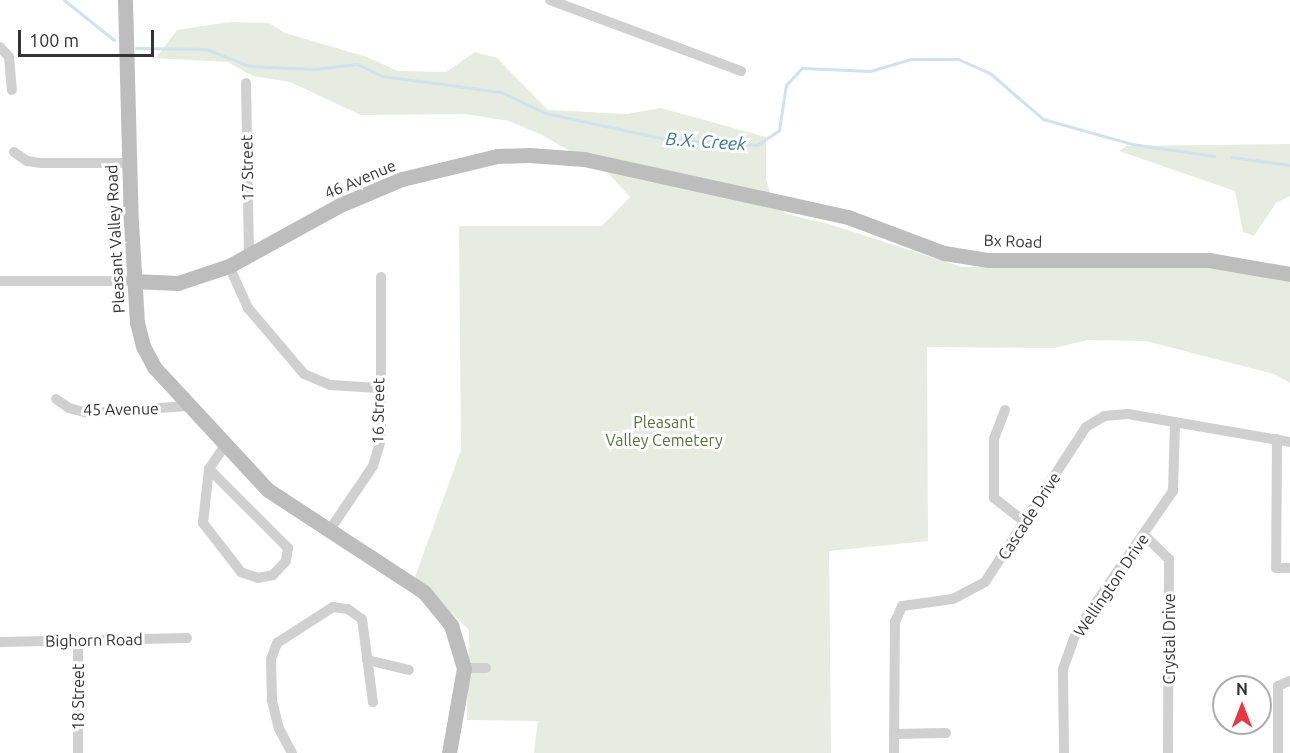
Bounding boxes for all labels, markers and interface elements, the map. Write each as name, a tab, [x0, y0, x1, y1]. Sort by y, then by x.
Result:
scale bar	[21, 18, 158, 56]
text: 100 m	[29, 30, 79, 50]
water label: B.X. Creek	[665, 127, 747, 155]
street label: 17 Street	[237, 135, 257, 201]
street label: 46 Avenue	[321, 155, 399, 203]
street label: Pleasant Valley Road	[102, 164, 128, 314]
street label: Bx Road	[983, 230, 1043, 252]
street label: 16 Street	[368, 378, 388, 444]
street label: 45 Avenue	[83, 399, 159, 419]
park label: Pleasant Valley Cemetery	[605, 412, 723, 450]
street label: Cascade Drive	[994, 469, 1064, 563]
street label: Wellington Drive	[1069, 530, 1153, 640]
street label: Crystal Drive	[1159, 593, 1179, 685]
street label: Bighorn Road	[45, 630, 143, 650]
street label: 18 Street	[68, 664, 88, 730]
north arrow	[1212, 675, 1272, 735]
text: N	[1236, 680, 1248, 698]

